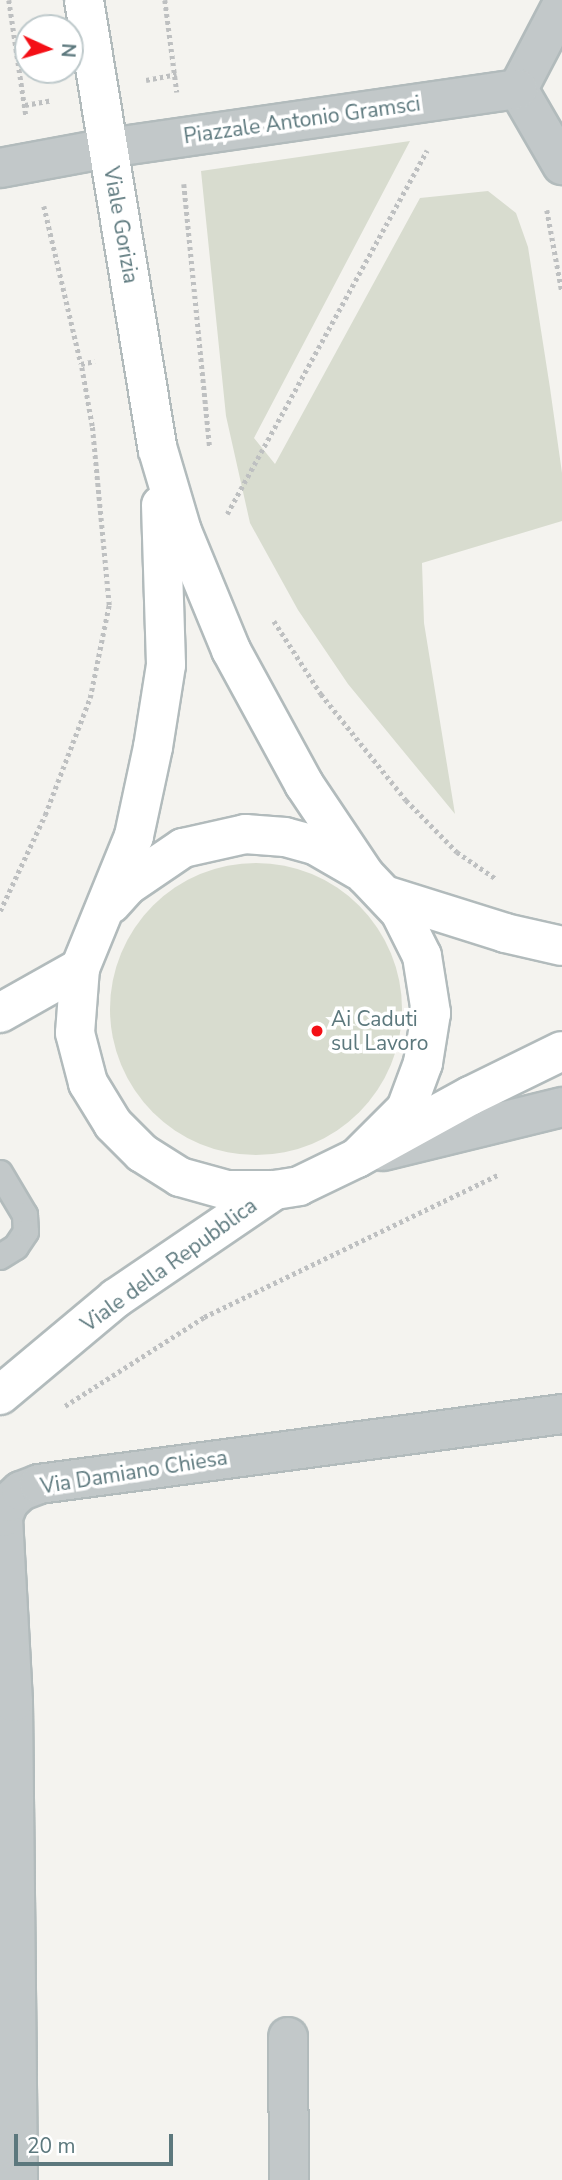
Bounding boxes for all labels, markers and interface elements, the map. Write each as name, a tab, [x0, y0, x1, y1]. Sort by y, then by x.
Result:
north arrow	[14, 14, 84, 84]
text: N	[54, 42, 81, 58]
street label: Piazzale Antonio Gramsci	[182, 91, 422, 149]
street label: Viale Gorizia	[98, 165, 144, 285]
place label: Ai Caduti sul Lavoro	[331, 1006, 428, 1056]
marker: Ai Caduti sul Lavoro	[309, 1023, 325, 1039]
street label: Viale della Repubblica	[76, 1193, 262, 1337]
street label: Via Damiano Chiesa	[39, 1445, 229, 1499]
scale bar	[18, 2120, 177, 2164]
text: 20 m	[27, 2132, 76, 2160]

